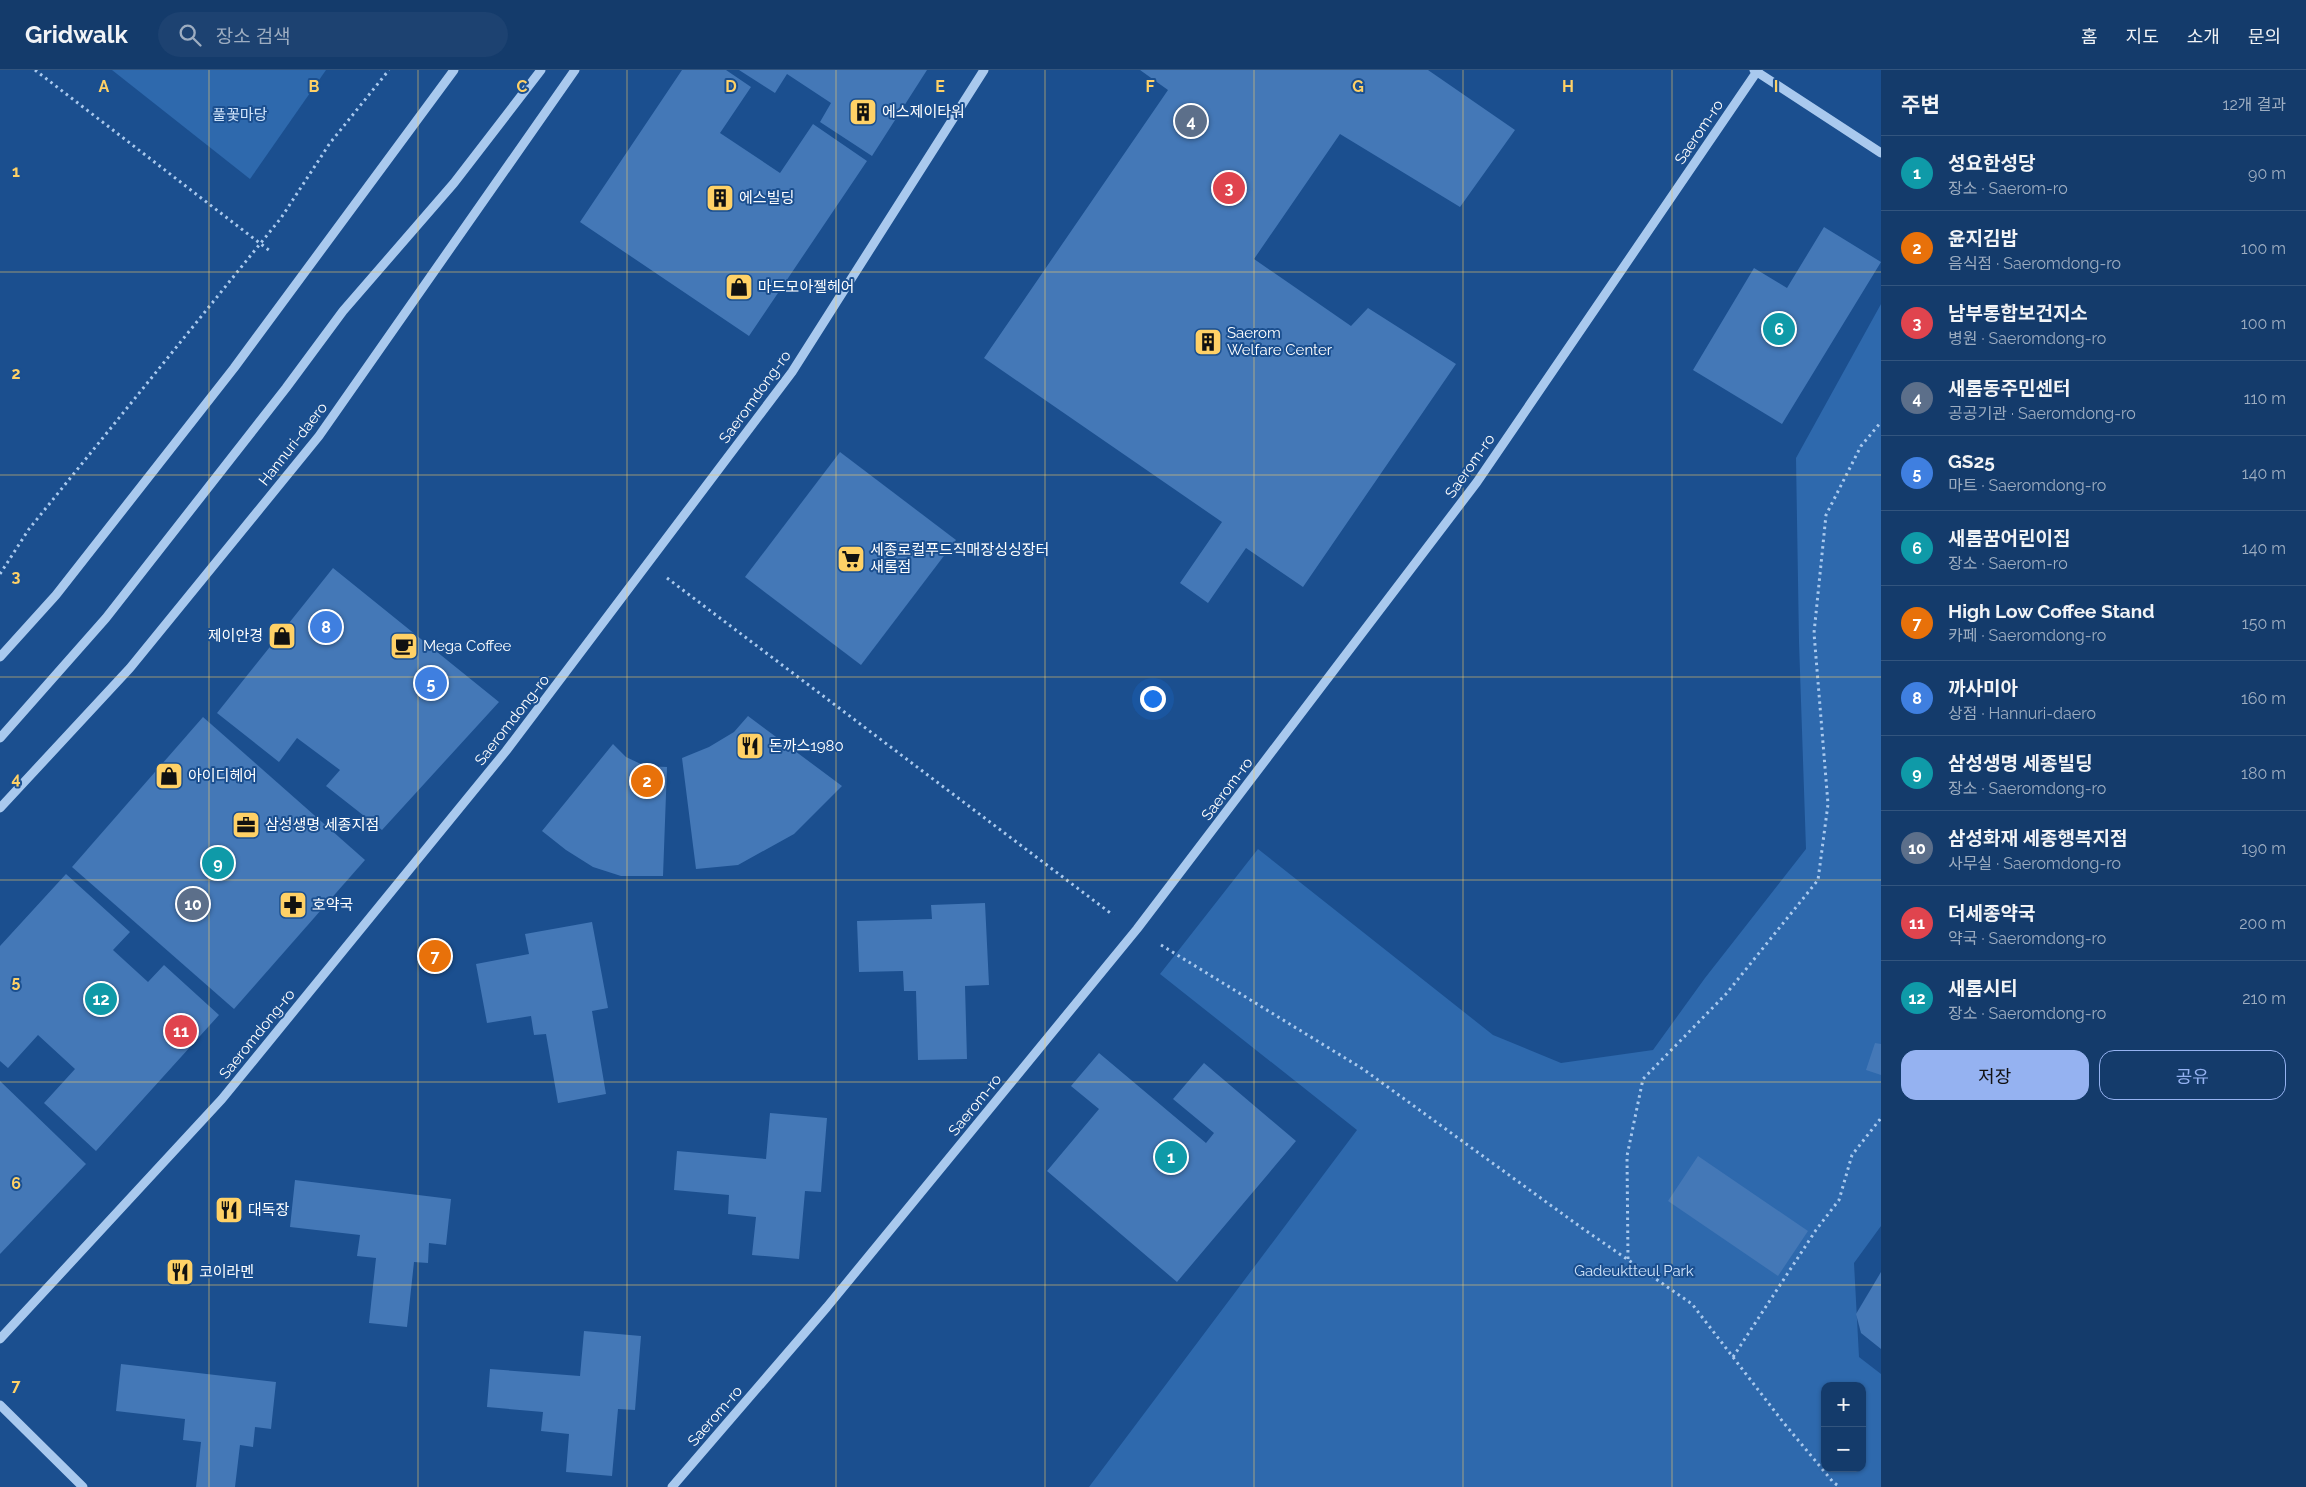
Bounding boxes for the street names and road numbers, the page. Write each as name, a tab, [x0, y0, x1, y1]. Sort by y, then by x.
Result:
street label: Saerom-ro	[1671, 96, 1727, 168]
street label: Saeromdong-ro	[715, 347, 795, 447]
street label: Hannuri-daero	[255, 399, 331, 489]
street label: Saerom-ro	[1441, 430, 1499, 502]
street label: Saeromdong-ro	[471, 671, 553, 769]
street label: Saerom-ro	[1198, 754, 1257, 824]
street label: Saeromdong-ro	[215, 985, 299, 1083]
street label: Saerom-ro	[945, 1070, 1005, 1139]
street label: Saerom-ro	[684, 1382, 746, 1450]

